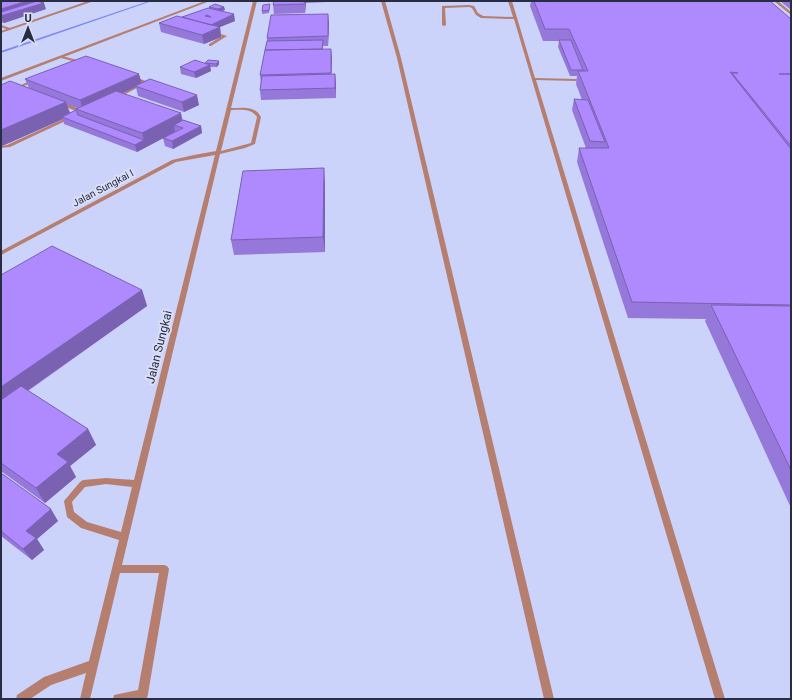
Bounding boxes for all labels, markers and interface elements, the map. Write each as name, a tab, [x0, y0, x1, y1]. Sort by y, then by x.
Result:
north arrow	[8, 8, 48, 48]
text: U	[24, 12, 32, 25]
street label: Jalan Sungkai I	[71, 167, 135, 209]
street label: Jalan Sungkai	[143, 309, 175, 385]

